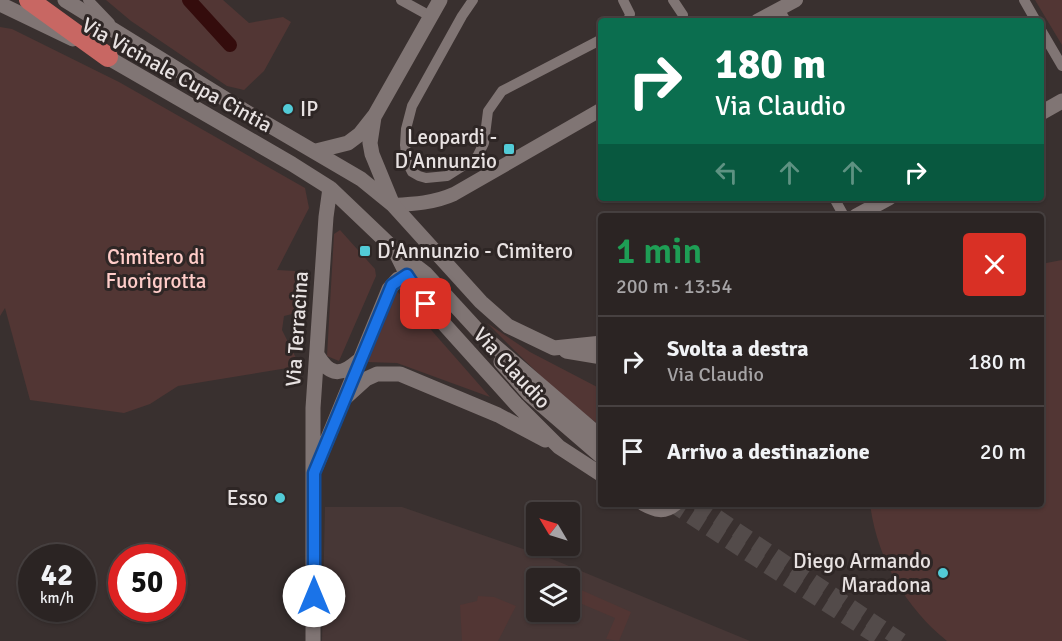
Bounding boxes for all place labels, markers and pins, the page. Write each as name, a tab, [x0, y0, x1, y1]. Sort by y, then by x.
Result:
place label: IP	[300, 96, 318, 122]
marker: IP	[281, 102, 295, 116]
place label: Leopardi - D'Annunzio	[394, 124, 497, 174]
marker: Leopardi - D'Annunzio	[502, 142, 516, 156]
place label: D'Annunzio - Cimitero	[377, 238, 573, 264]
marker: D'Annunzio - Cimitero	[358, 244, 372, 258]
pin	[400, 278, 451, 329]
place label: Esso	[227, 485, 268, 511]
marker: Esso	[273, 491, 287, 505]
place label: Diego Armando Maradona	[793, 548, 931, 598]
marker: Diego Armando Maradona	[936, 566, 950, 580]

